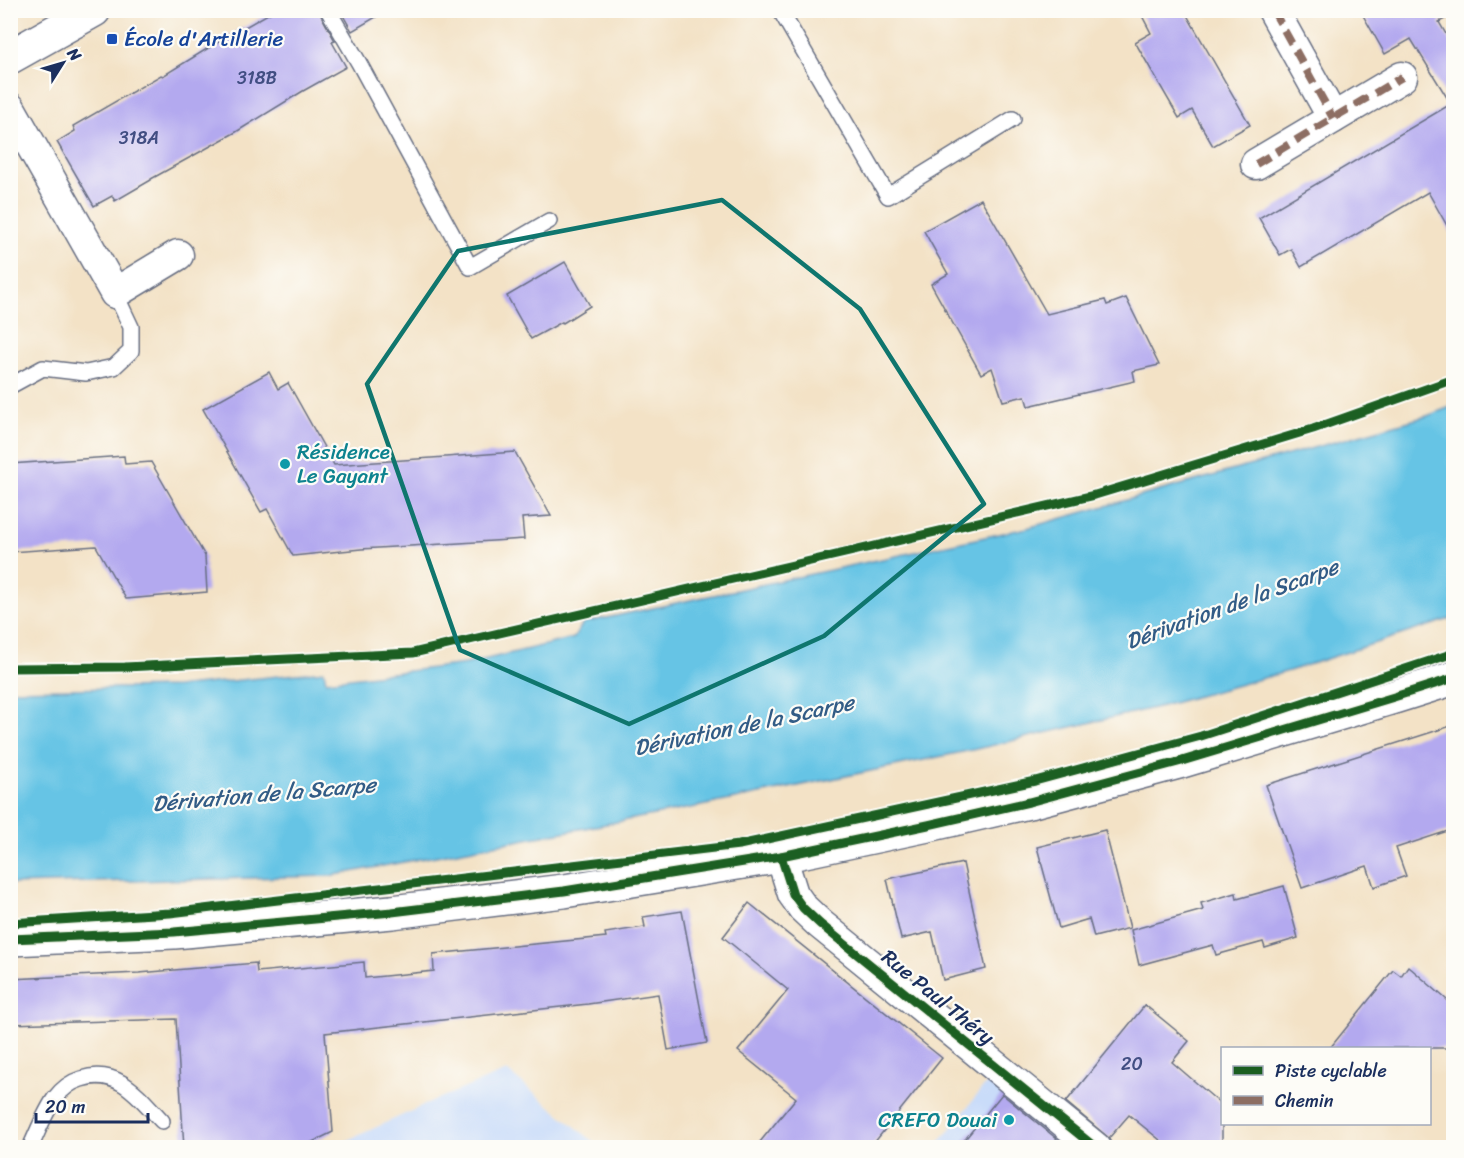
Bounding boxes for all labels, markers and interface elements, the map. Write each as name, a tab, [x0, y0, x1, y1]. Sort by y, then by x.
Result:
place label: École d'Artillerie	[124, 20, 284, 58]
marker: École d'Artillerie	[105, 32, 119, 46]
north arrow	[33, 33, 93, 93]
text: N	[59, 40, 90, 68]
house number: 318B	[237, 62, 277, 94]
house number: 318A	[119, 122, 159, 154]
place label: Résidence Le Gayant	[297, 433, 390, 495]
marker: Résidence Le Gayant	[278, 457, 292, 471]
water label: Dérivation de la Scarpe	[1120, 546, 1346, 661]
water label: Dérivation de la Scarpe	[630, 682, 860, 767]
water label: Dérivation de la Scarpe	[151, 765, 380, 823]
street label: Rue Paul Théry	[873, 939, 1003, 1055]
legend	[1221, 1047, 1431, 1125]
house number: 20	[1121, 1048, 1143, 1080]
text: Piste cyclable	[1275, 1055, 1387, 1087]
text: Chemin	[1275, 1085, 1334, 1117]
scale bar	[36, 1086, 148, 1124]
text: 20 m	[45, 1091, 85, 1123]
place label: CREFO Douai	[878, 1101, 998, 1139]
marker: CREFO Douai	[1002, 1113, 1016, 1127]

